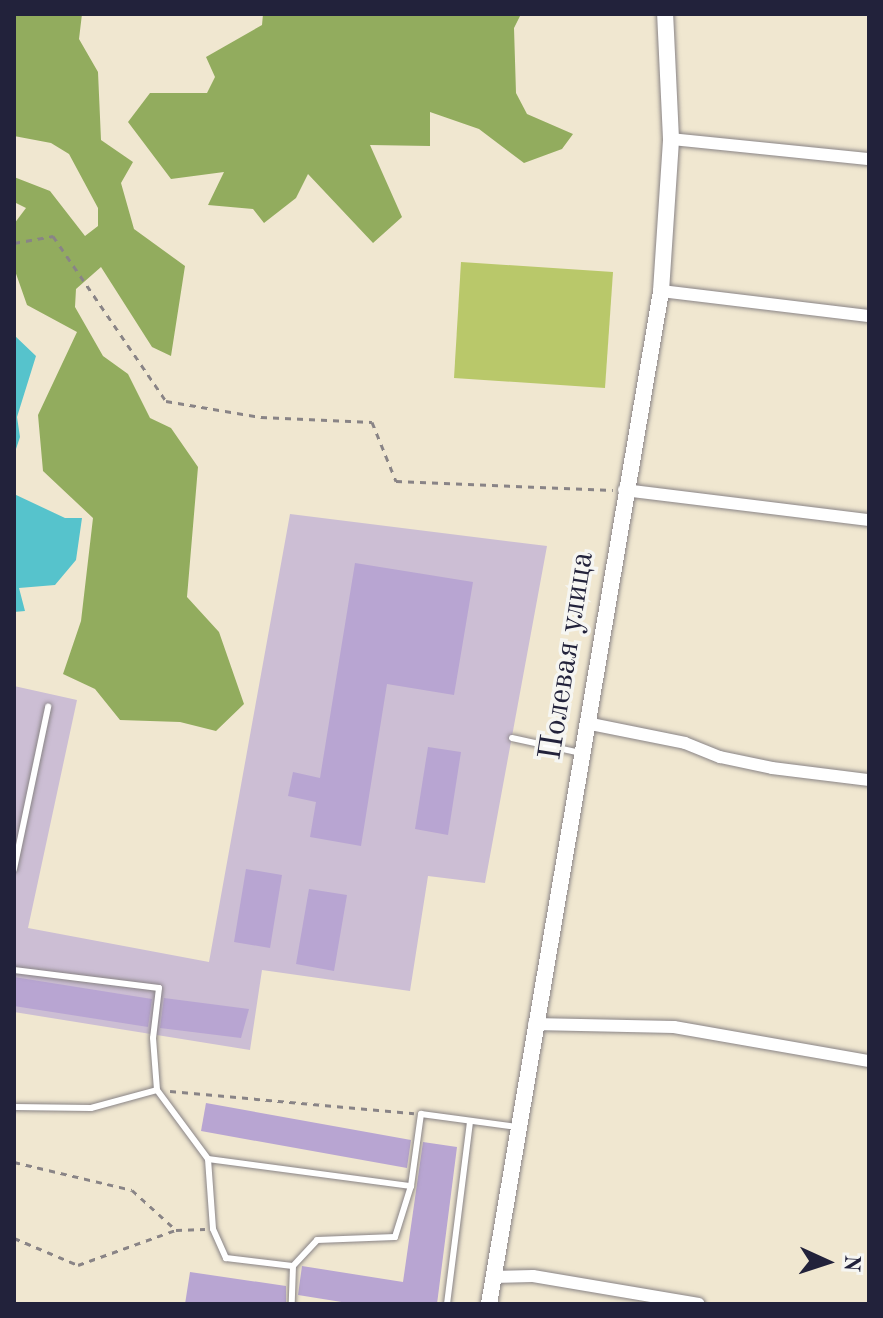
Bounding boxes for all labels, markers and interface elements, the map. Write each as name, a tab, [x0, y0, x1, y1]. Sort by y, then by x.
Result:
street label: Полевая улица	[533, 549, 603, 763]
north arrow	[787, 1222, 867, 1302]
text: N	[840, 1254, 862, 1272]

